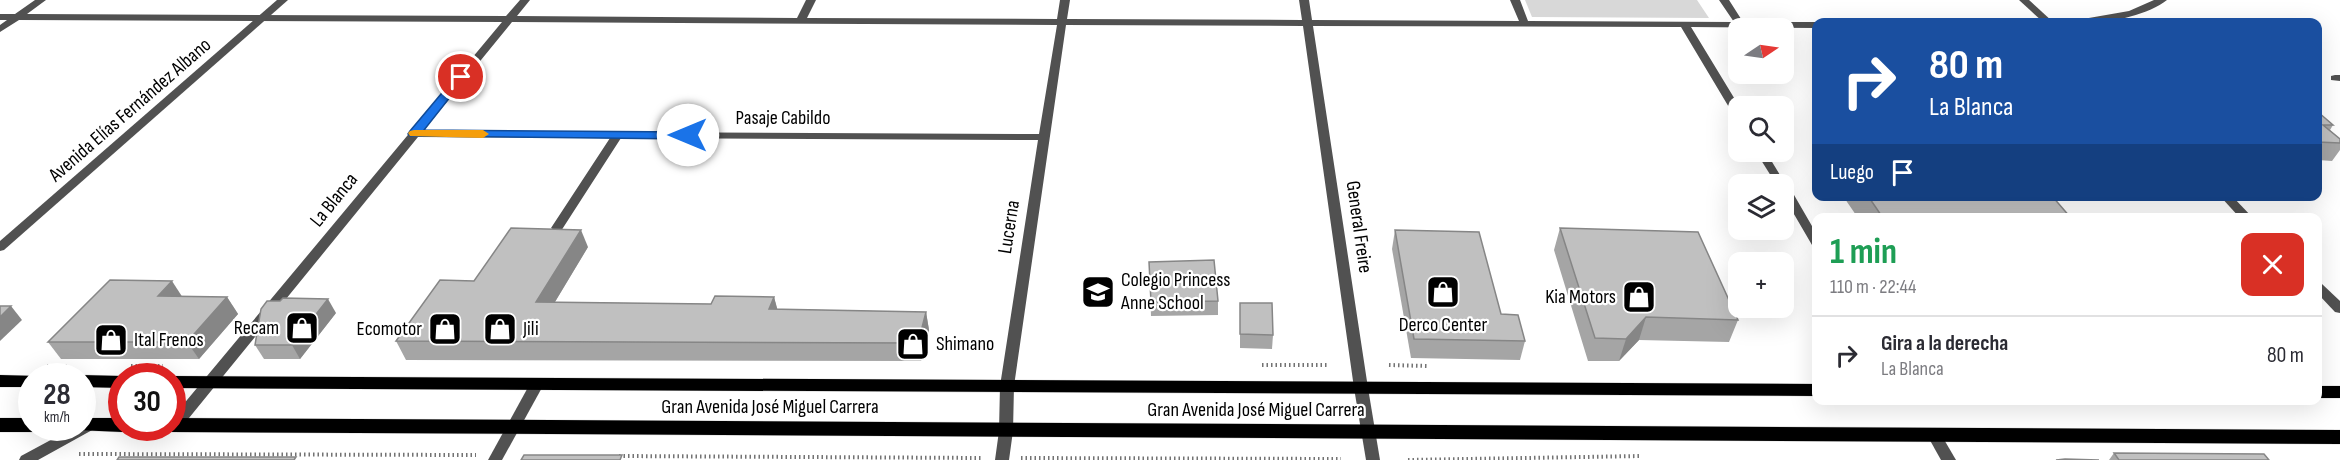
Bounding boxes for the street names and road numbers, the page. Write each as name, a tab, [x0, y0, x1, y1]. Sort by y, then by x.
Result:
street label: Avenida Elías Fernández Albano	[43, 33, 216, 188]
street label: Pasaje Cabildo	[736, 106, 830, 130]
street label: La Blanca	[305, 168, 363, 232]
street label: General Freire	[1341, 179, 1377, 275]
street label: Lucerna	[993, 199, 1025, 255]
street label: Gran Avenida José Miguel Carrera	[661, 395, 879, 419]
street label: Gran Avenida José Miguel Carrera	[1147, 398, 1365, 422]

